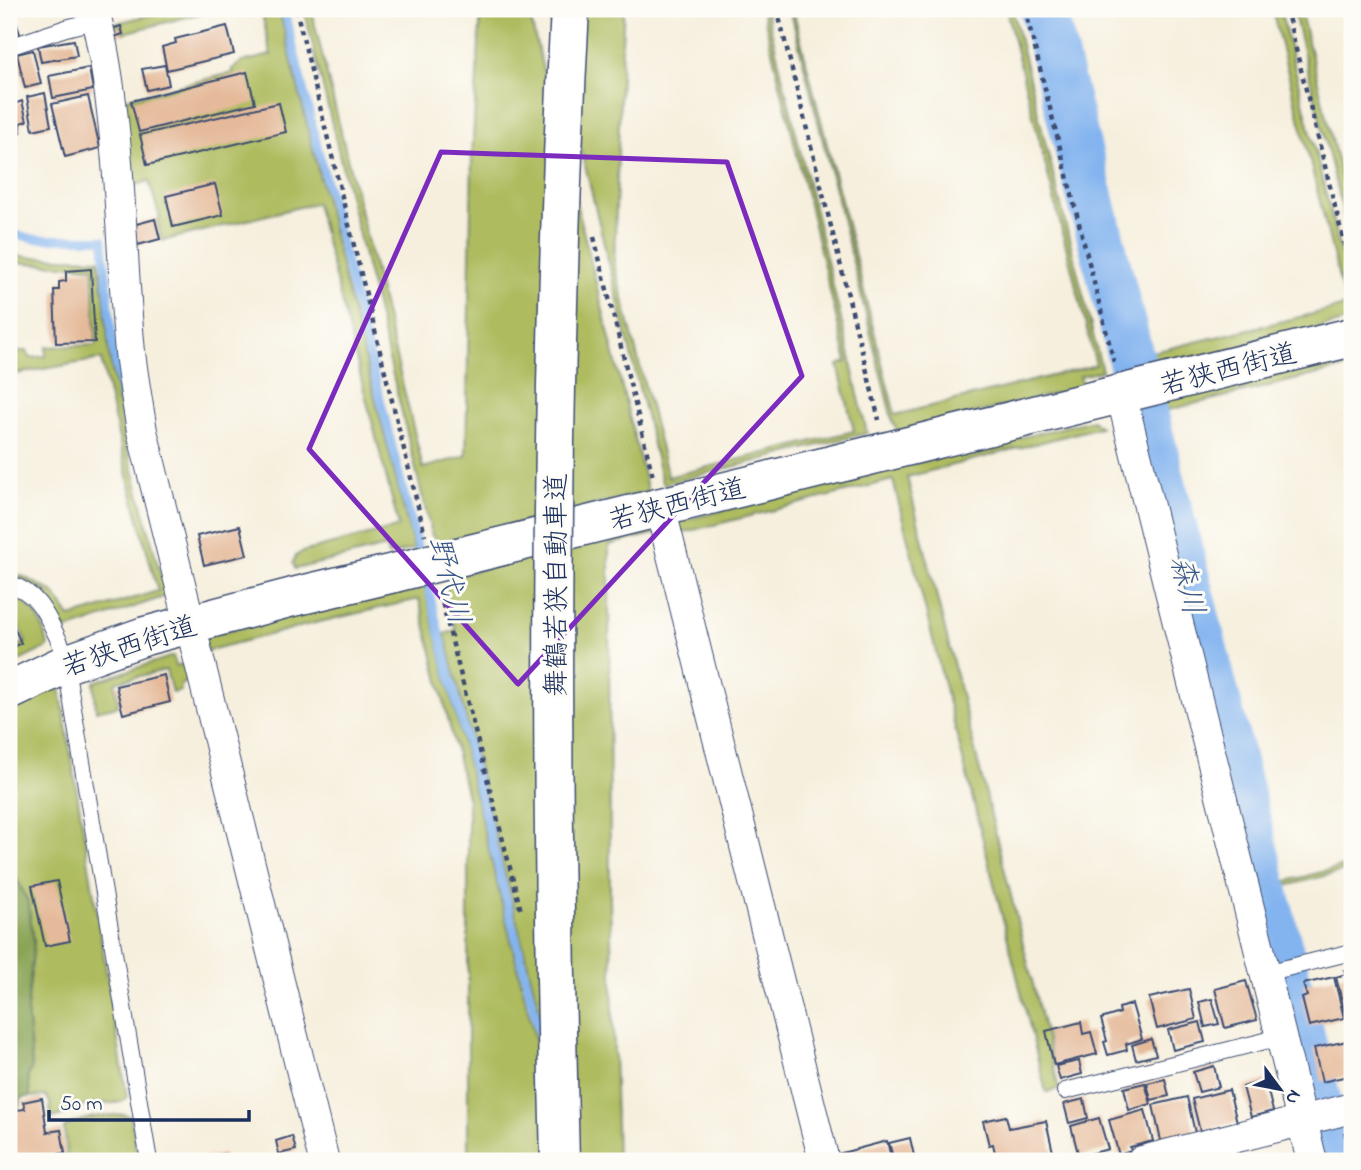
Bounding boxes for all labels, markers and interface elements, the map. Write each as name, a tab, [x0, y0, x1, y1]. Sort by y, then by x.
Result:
street label: 若狭西街道	[1156, 335, 1302, 408]
street label: 若狭西街道	[605, 470, 751, 543]
street label: 舞鶴若狭自動車道	[538, 473, 579, 697]
water label: 野代川	[415, 532, 479, 630]
water label: 森川	[1156, 551, 1214, 620]
street label: 若狭西街道	[57, 607, 203, 689]
north arrow	[1246, 1054, 1316, 1124]
scale bar	[49, 1079, 248, 1123]
text: N	[1277, 1084, 1307, 1109]
text: 50 m	[60, 1090, 103, 1120]

